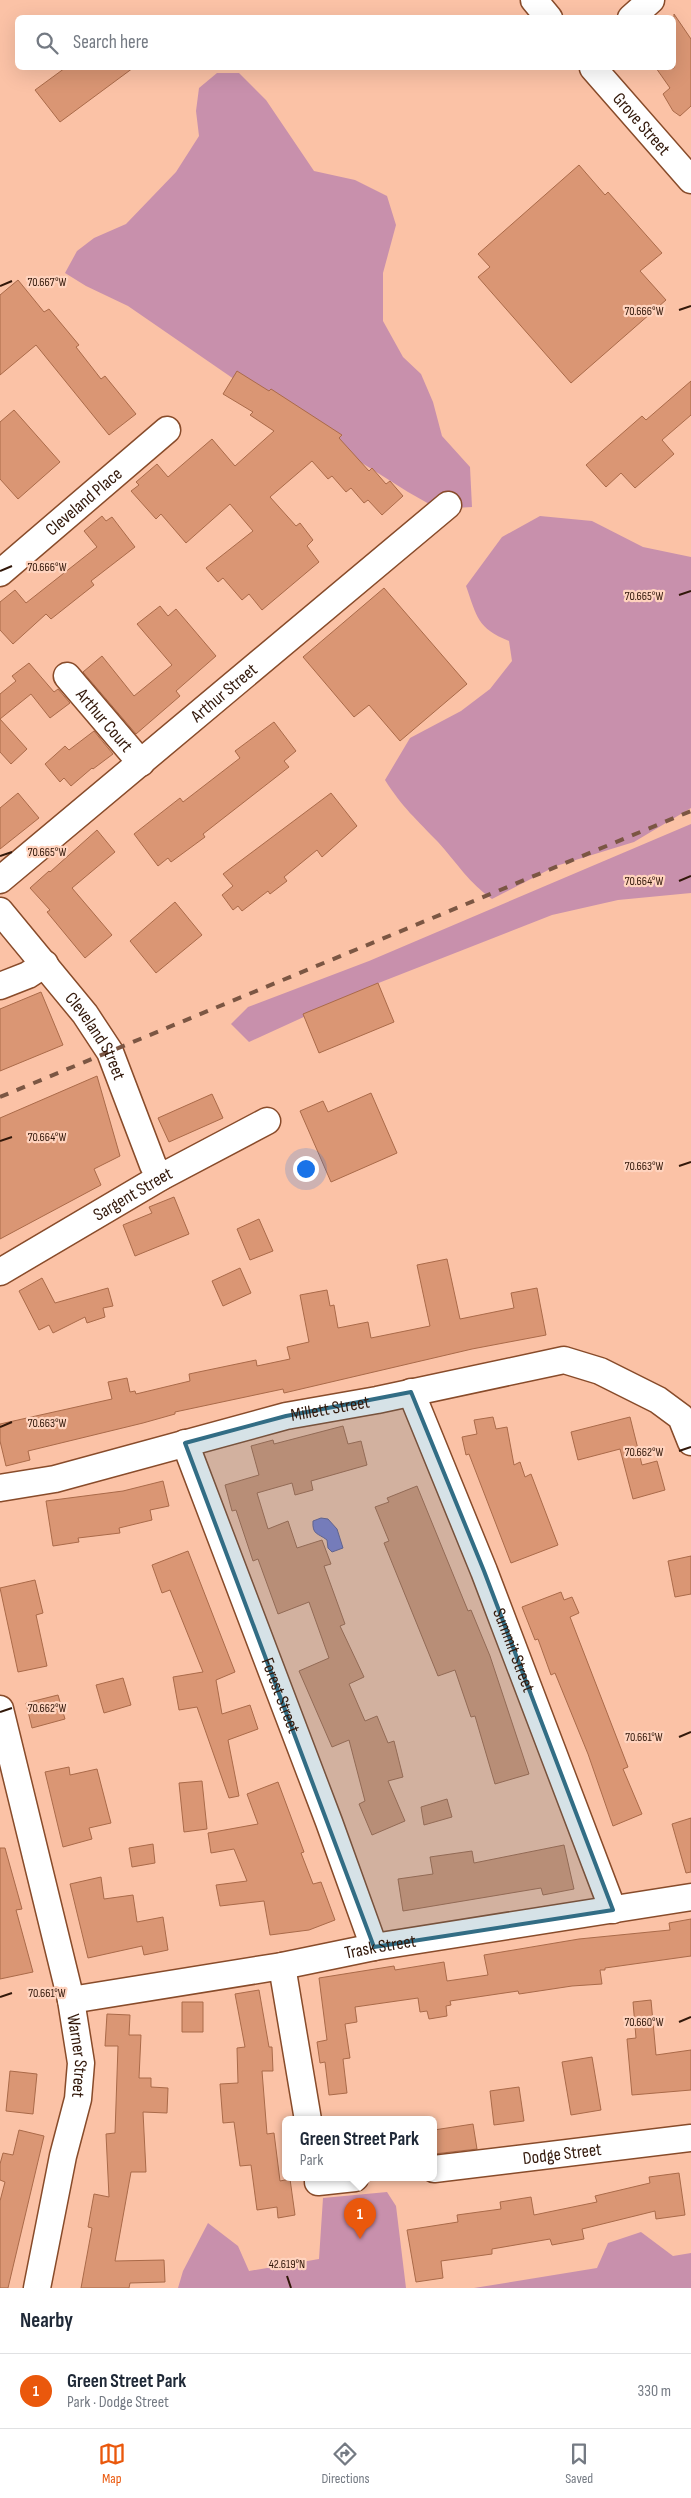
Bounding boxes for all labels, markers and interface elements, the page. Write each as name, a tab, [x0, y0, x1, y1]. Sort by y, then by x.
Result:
search box	[15, 15, 676, 70]
icon: search	[33, 29, 61, 57]
text: Search here	[73, 31, 149, 54]
street label: Grove Street	[608, 88, 675, 160]
text: 70.667°W	[28, 275, 67, 290]
text: 70.666°W	[625, 304, 664, 319]
street label: Cleveland Place	[41, 463, 126, 540]
text: 70.666°W	[28, 560, 67, 575]
text: 70.665°W	[625, 589, 663, 604]
street label: Arthur Street	[186, 659, 262, 727]
street label: Arthur Court	[71, 684, 137, 757]
text: 70.665°W	[28, 845, 66, 860]
text: 70.664°W	[625, 874, 663, 889]
street label: Cleveland Street	[60, 988, 130, 1083]
text: 70.664°W	[28, 1130, 66, 1145]
your location	[293, 1156, 319, 1182]
text: 70.663°W	[625, 1159, 664, 1174]
street label: Sargent Street	[90, 1163, 176, 1226]
street label: Millett Street	[289, 1391, 372, 1426]
text: 70.663°W	[28, 1416, 67, 1431]
text: 70.662°W	[625, 1445, 664, 1460]
street label: Summit Street	[488, 1605, 539, 1696]
street label: Forest Street	[257, 1655, 304, 1737]
text: 70.662°W	[28, 1701, 67, 1716]
text: 70.661°W	[625, 1730, 663, 1745]
street label: Trask Street	[343, 1930, 418, 1964]
text: 70.661°W	[28, 1986, 66, 2001]
street label: Warner Street	[62, 2013, 91, 2099]
text: 70.660°W	[625, 2015, 664, 2030]
popup	[282, 2116, 437, 2181]
text: Green Street Park	[300, 2128, 419, 2151]
street label: Dodge Street	[522, 2139, 603, 2169]
text: Park	[300, 2151, 323, 2170]
pin: 1	[344, 2198, 376, 2239]
text: 42.619°N	[269, 2257, 305, 2272]
text: Nearby	[20, 2308, 73, 2333]
text: Green Street Park	[67, 2370, 186, 2393]
text: 1	[33, 2382, 39, 2401]
text: 330 m	[638, 2382, 671, 2401]
text: Park · Dodge Street	[67, 2393, 169, 2412]
tab: Map	[98, 2440, 126, 2487]
tab: Directions	[321, 2440, 370, 2487]
tab: Saved	[565, 2440, 593, 2487]

